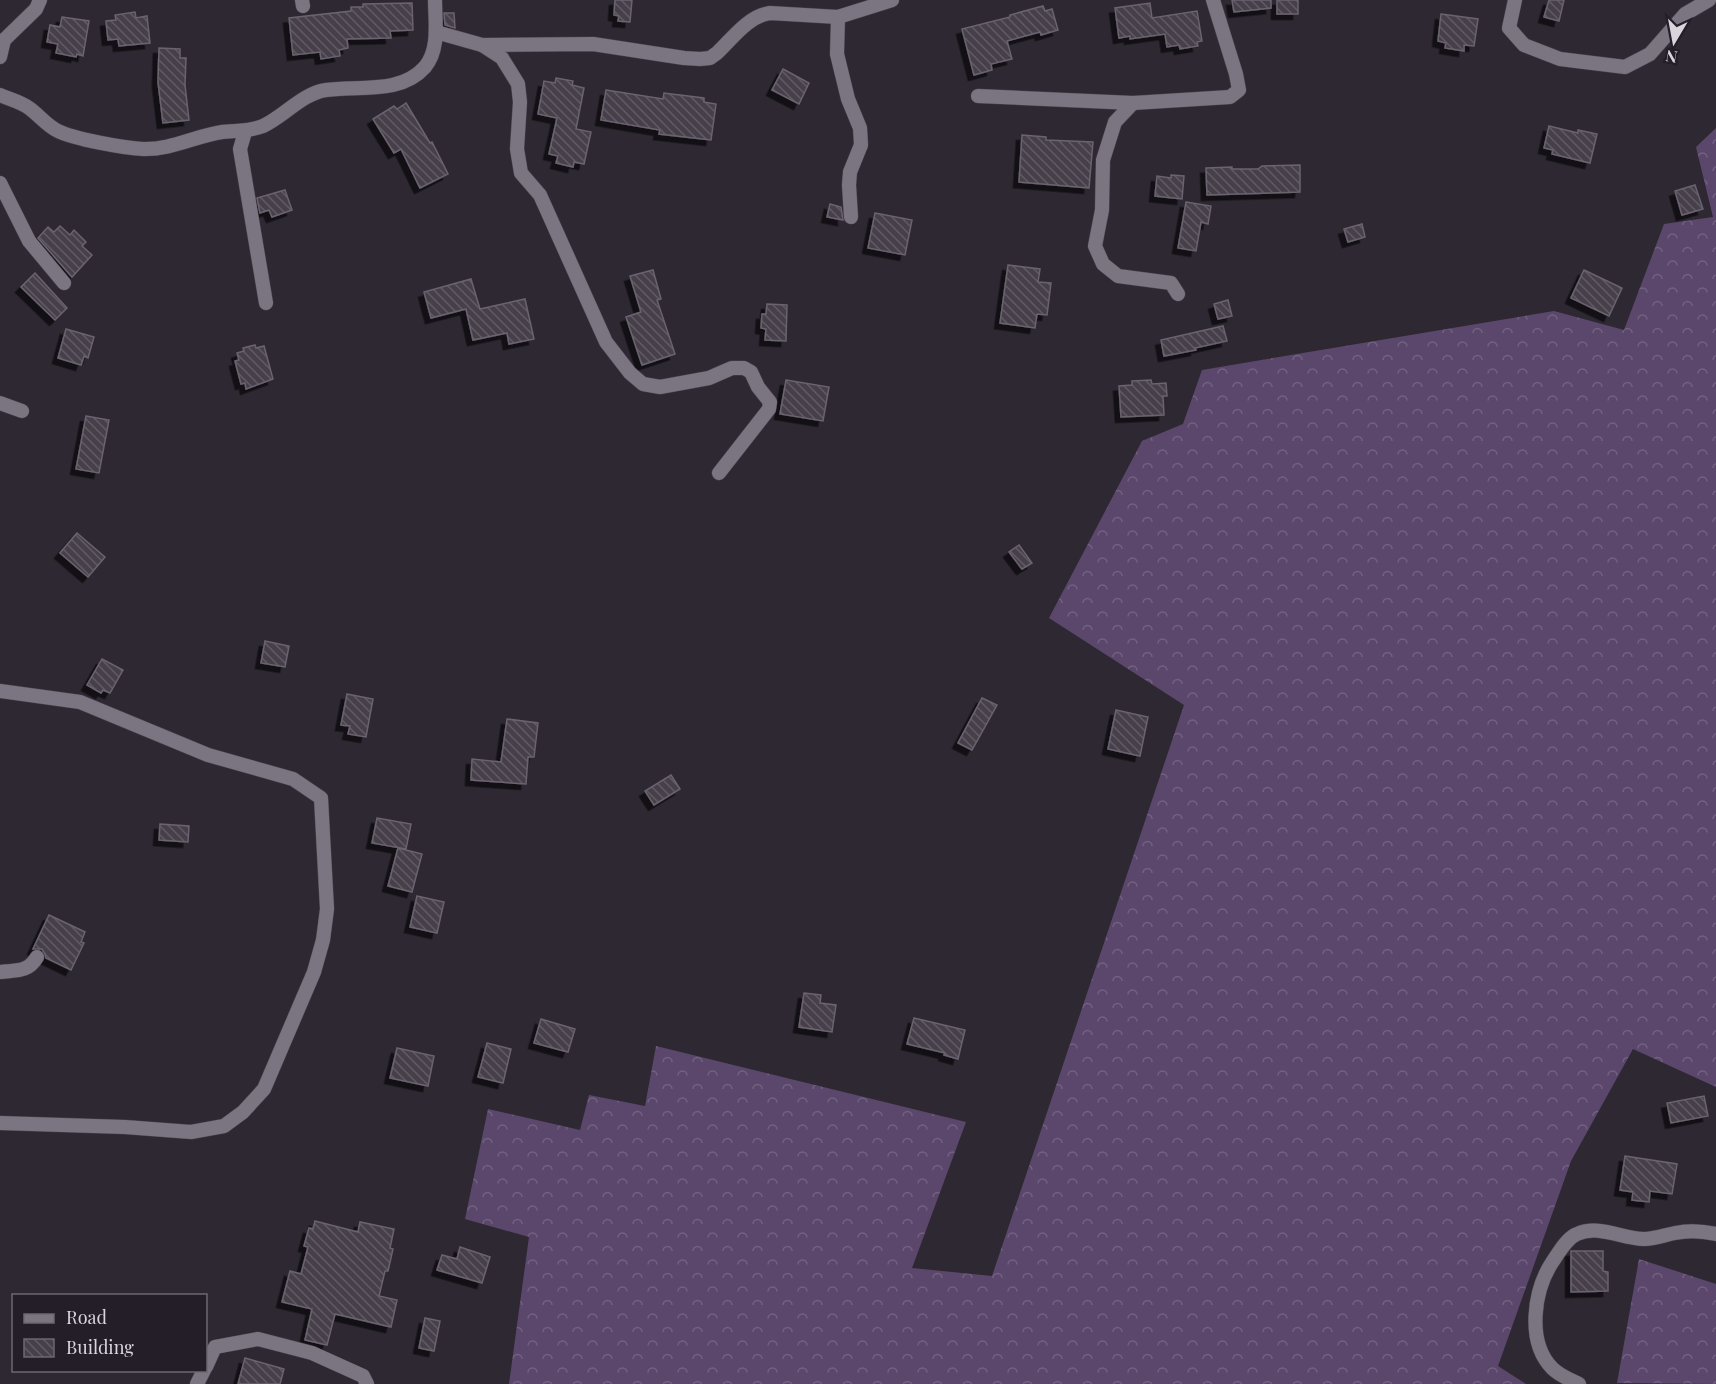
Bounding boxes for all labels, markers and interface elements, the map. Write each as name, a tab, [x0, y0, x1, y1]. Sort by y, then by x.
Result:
north arrow	[1644, 12, 1704, 72]
text: N	[1663, 46, 1679, 69]
legend	[12, 1294, 207, 1372]
text: Road	[66, 1305, 107, 1329]
text: Building	[66, 1335, 134, 1359]

